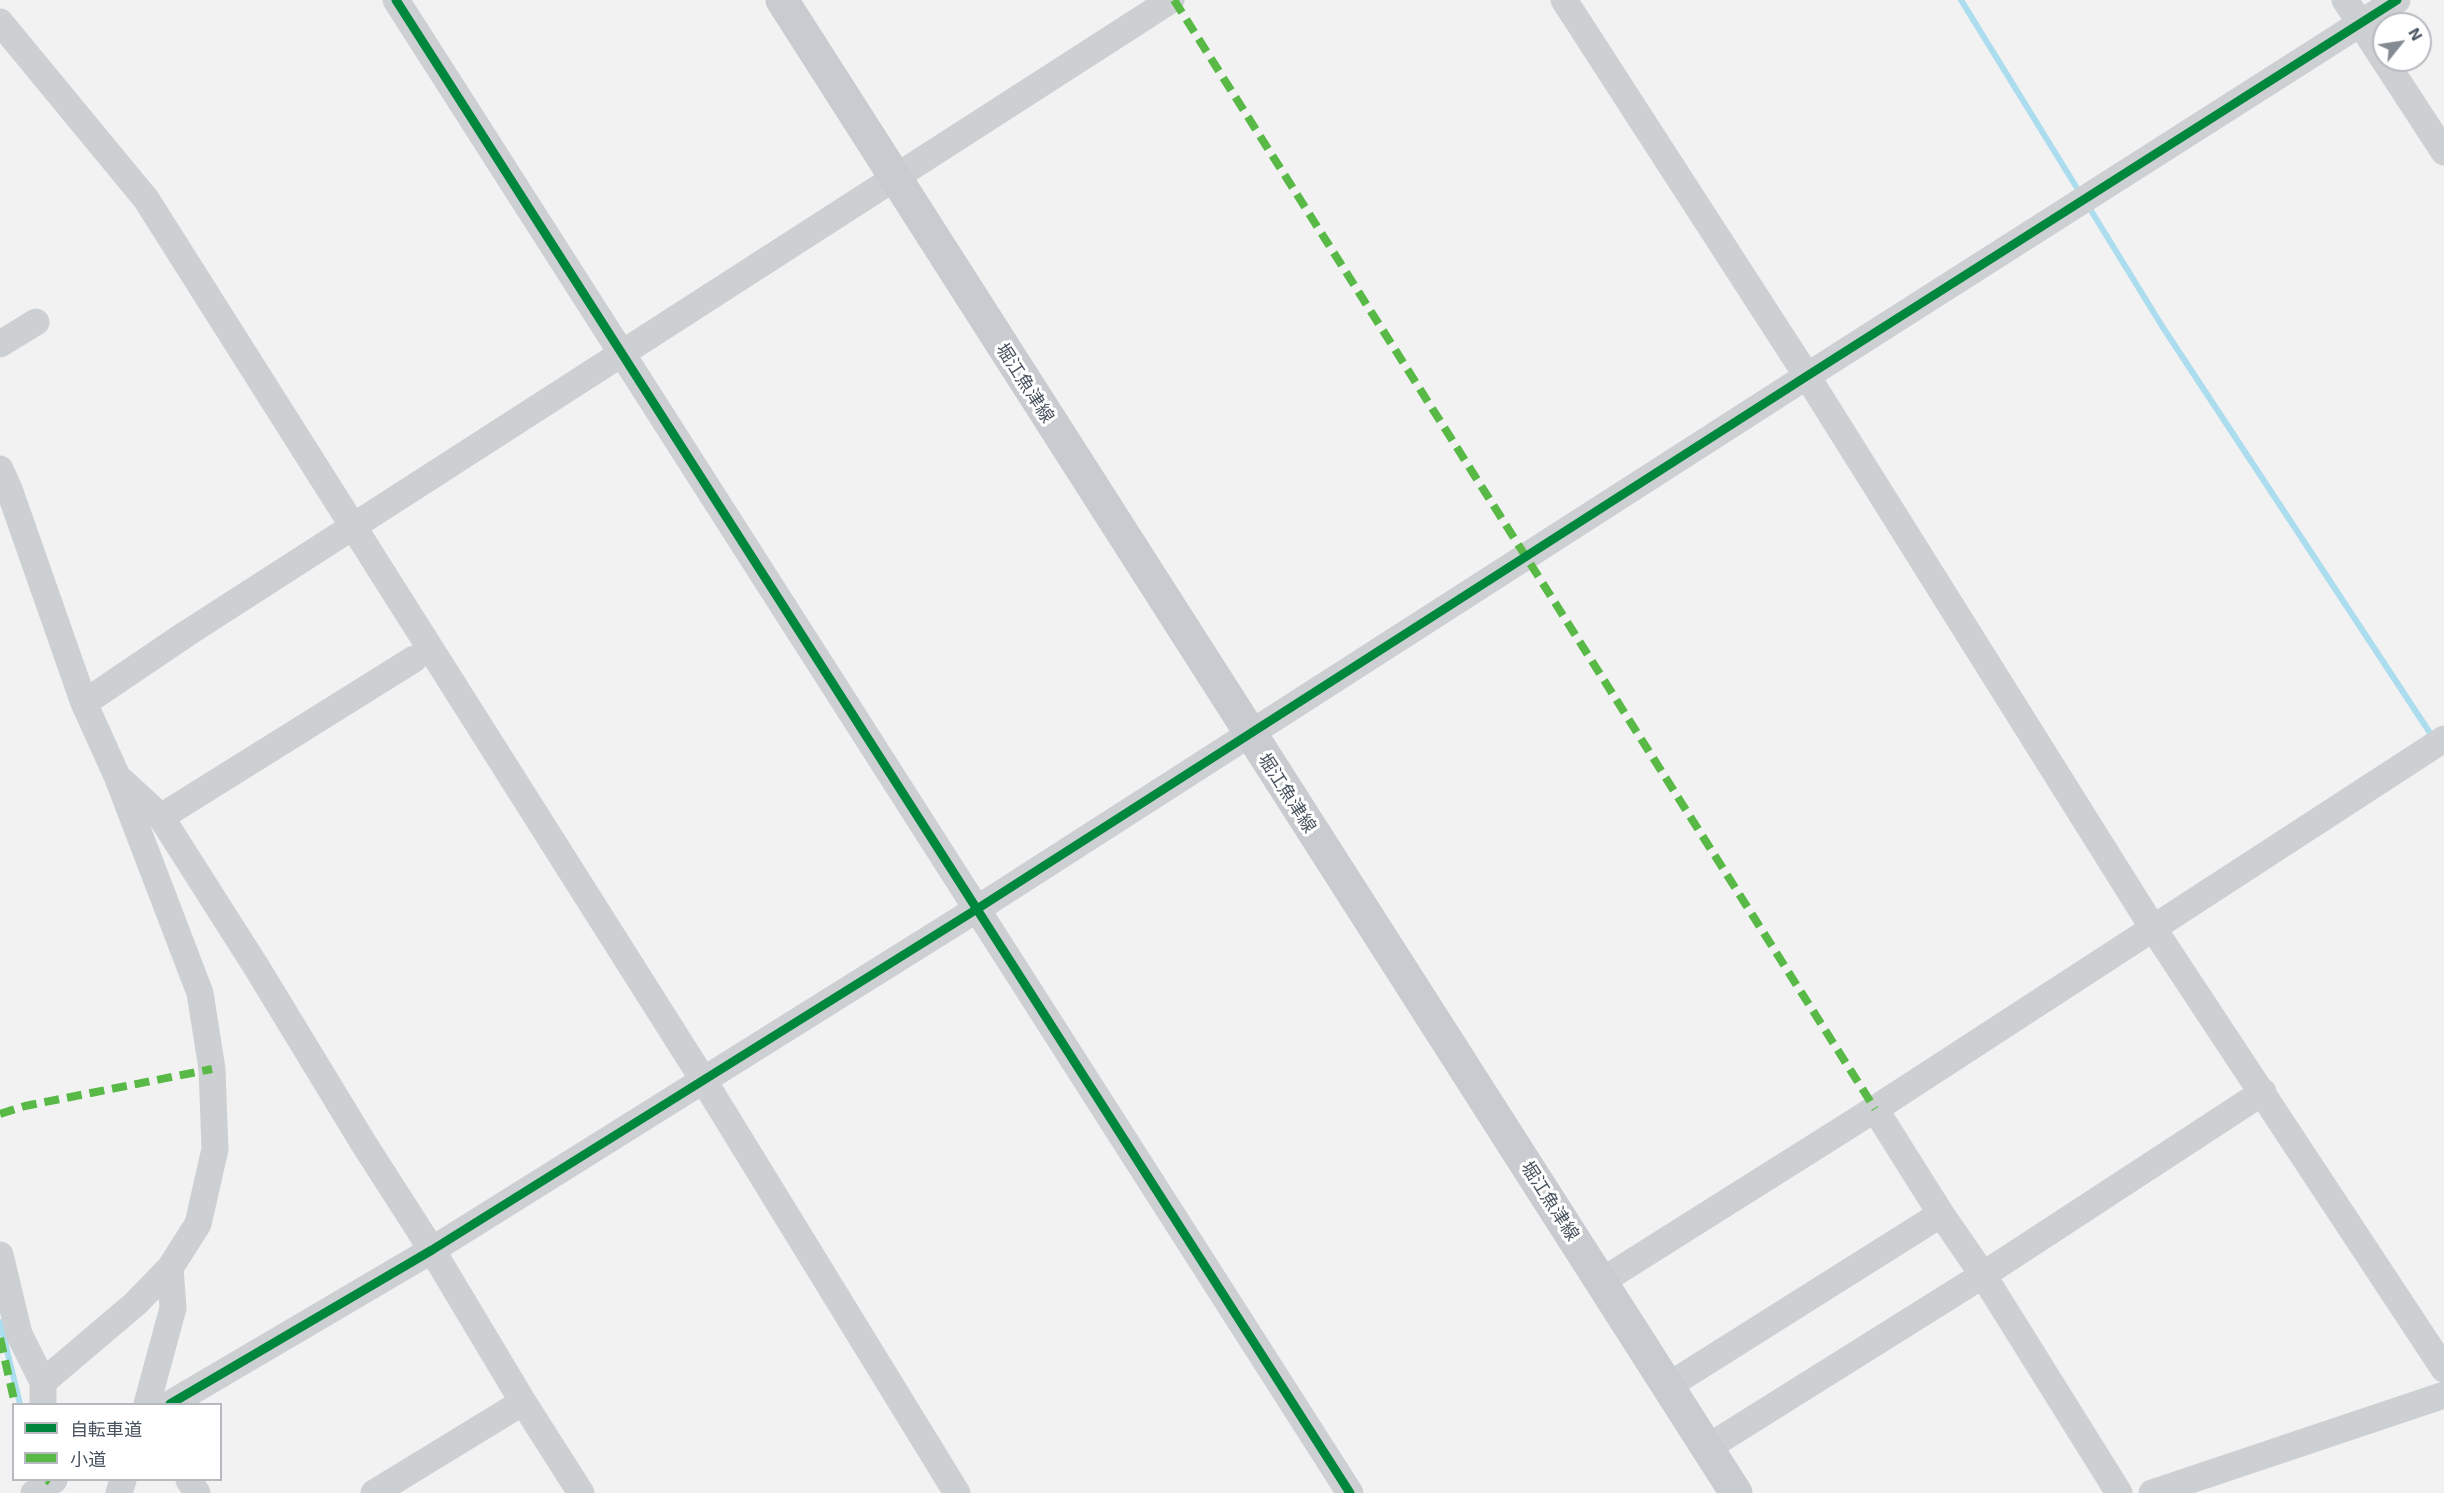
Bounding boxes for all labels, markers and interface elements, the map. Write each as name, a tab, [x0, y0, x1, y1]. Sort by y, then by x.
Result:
north arrow	[2372, 12, 2432, 72]
text: N	[2405, 24, 2427, 44]
street label: 堀江魚津線	[991, 339, 1059, 427]
street label: 堀江魚津線	[1253, 749, 1321, 837]
street label: 堀江魚津線	[1516, 1157, 1584, 1245]
legend	[12, 1403, 222, 1481]
text: 自転車道	[70, 1418, 142, 1440]
text: 小道	[70, 1448, 106, 1470]

